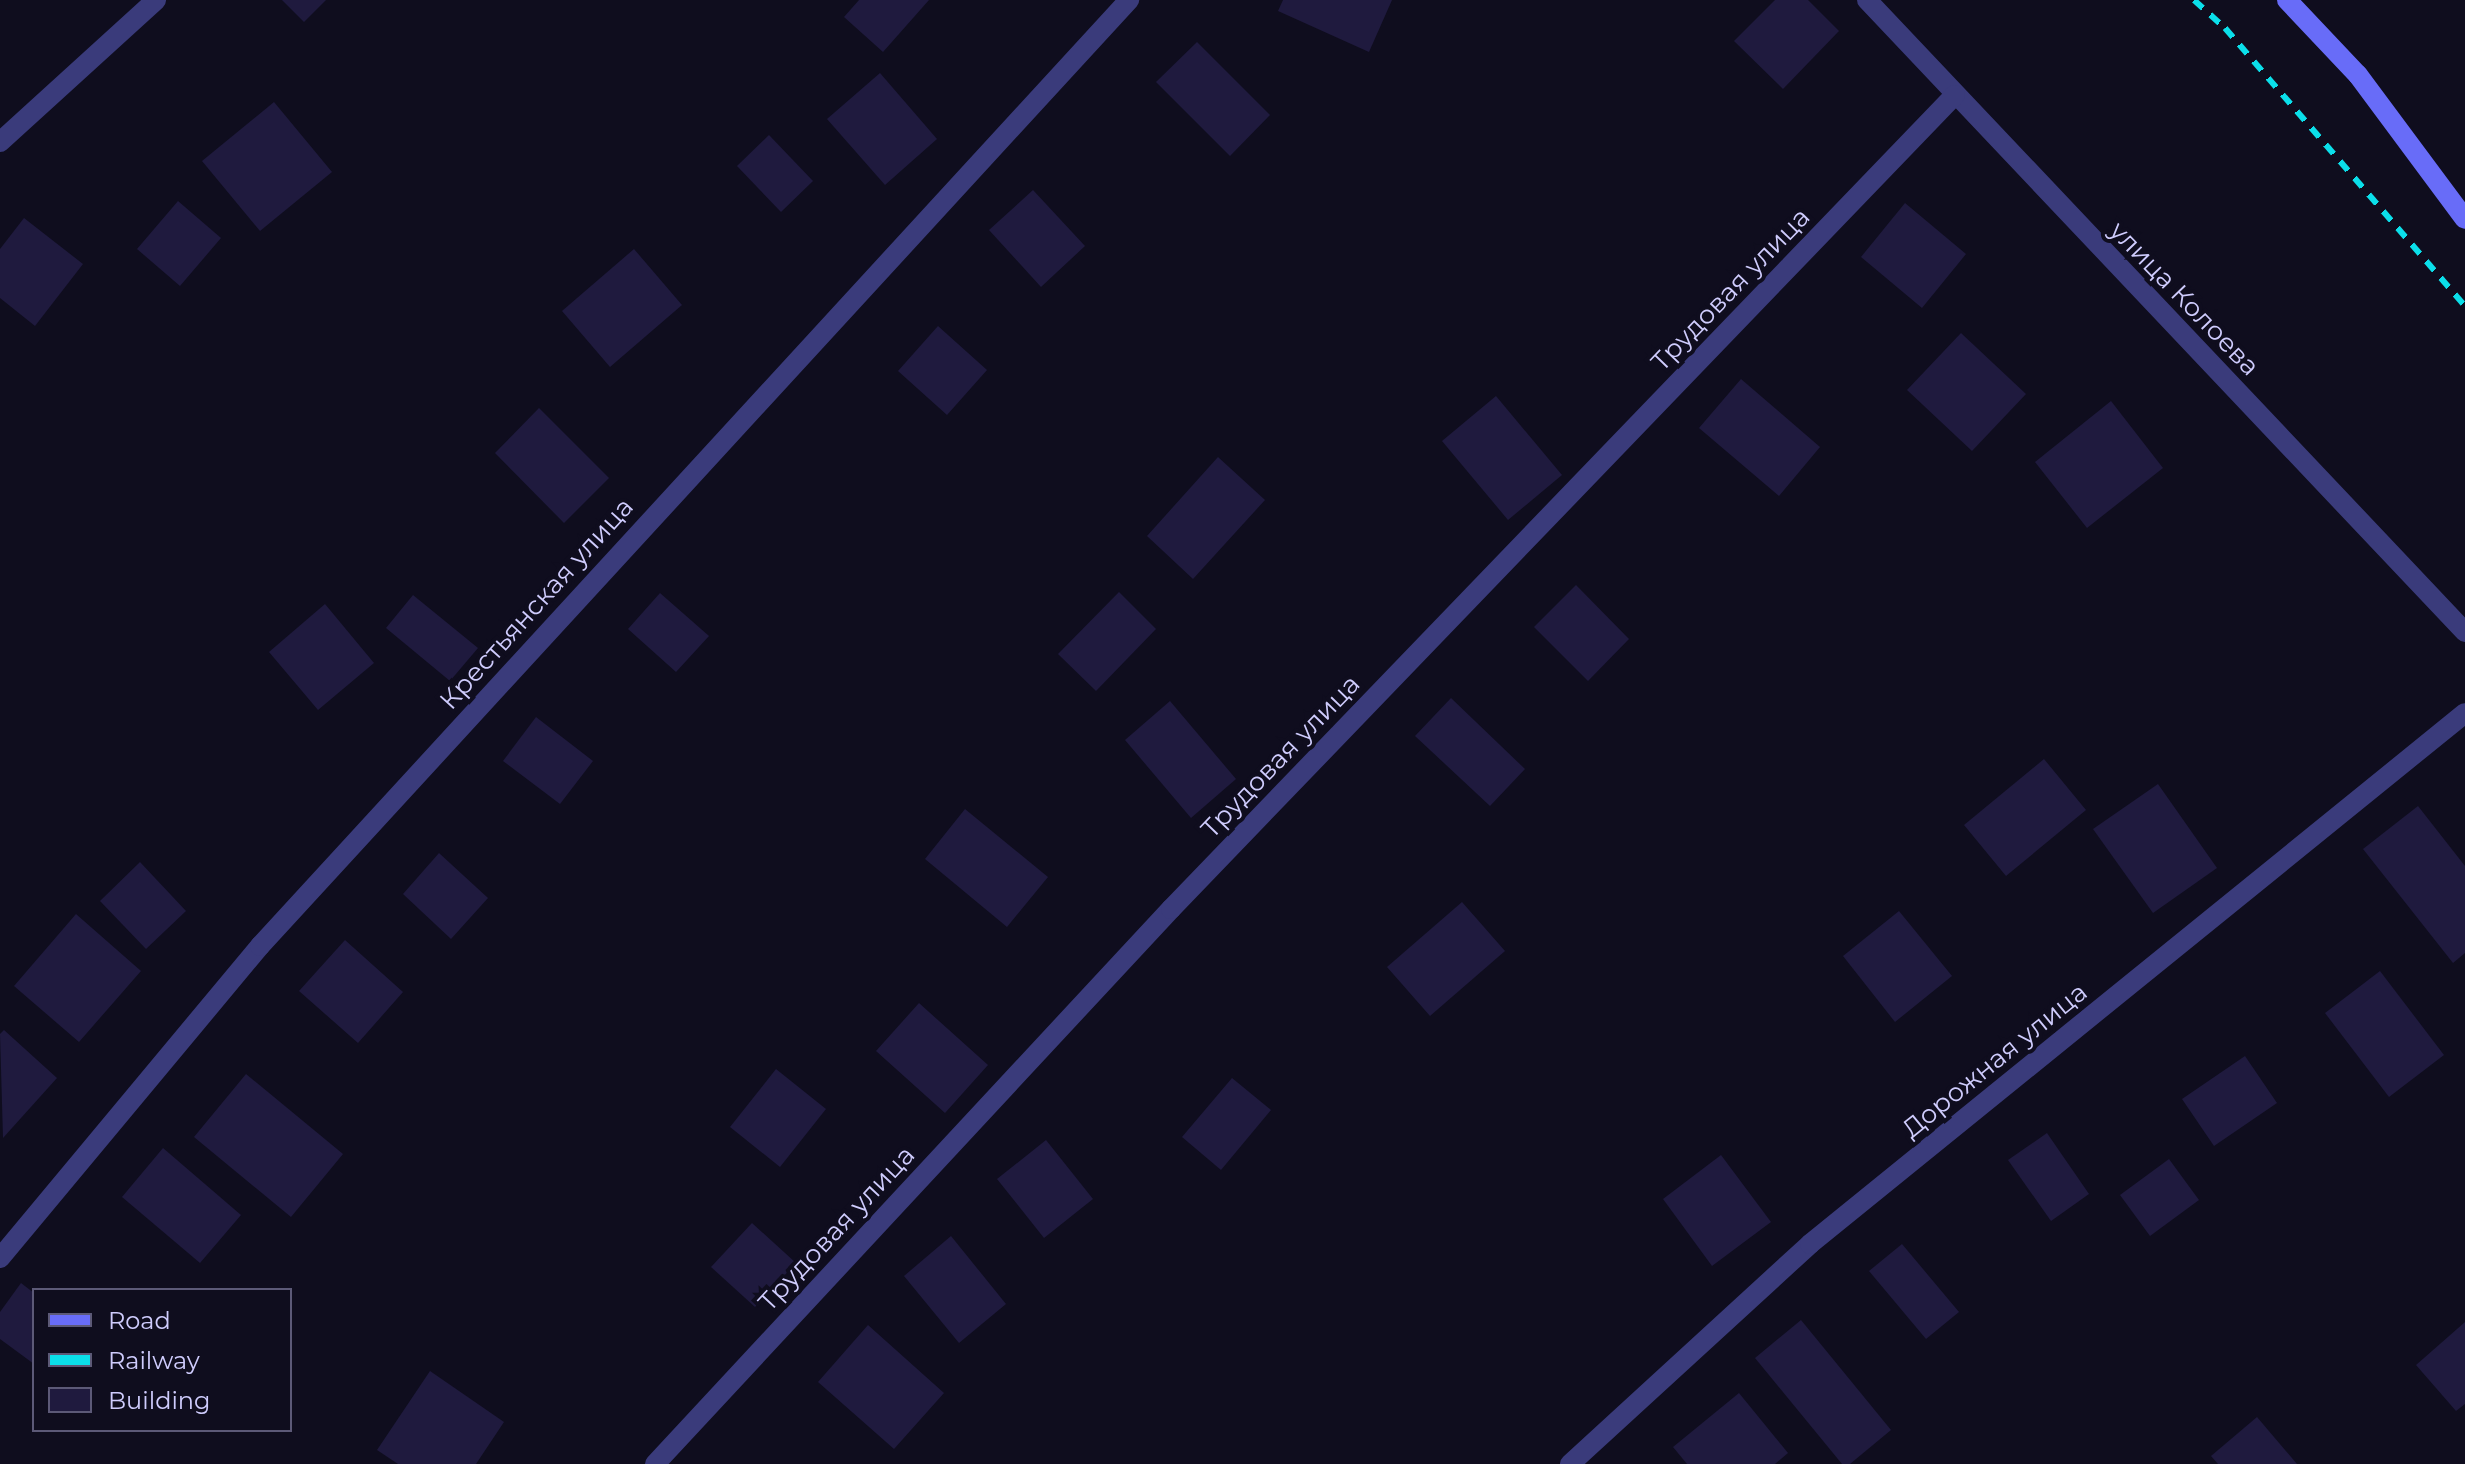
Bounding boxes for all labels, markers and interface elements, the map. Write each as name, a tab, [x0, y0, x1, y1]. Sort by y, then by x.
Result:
street label: Трудовая улица	[1645, 202, 1817, 378]
street label: улица Колоева	[2103, 216, 2265, 382]
street label: Крестьянская улица	[434, 492, 640, 716]
street label: Трудовая улица	[1195, 669, 1367, 845]
street label: Дорожная улица	[1896, 977, 2094, 1145]
street label: Трудовая улица	[752, 1140, 922, 1318]
legend	[32, 1288, 292, 1432]
text: Road	[108, 1306, 171, 1335]
text: Railway	[108, 1346, 200, 1375]
text: Building	[108, 1386, 211, 1415]

